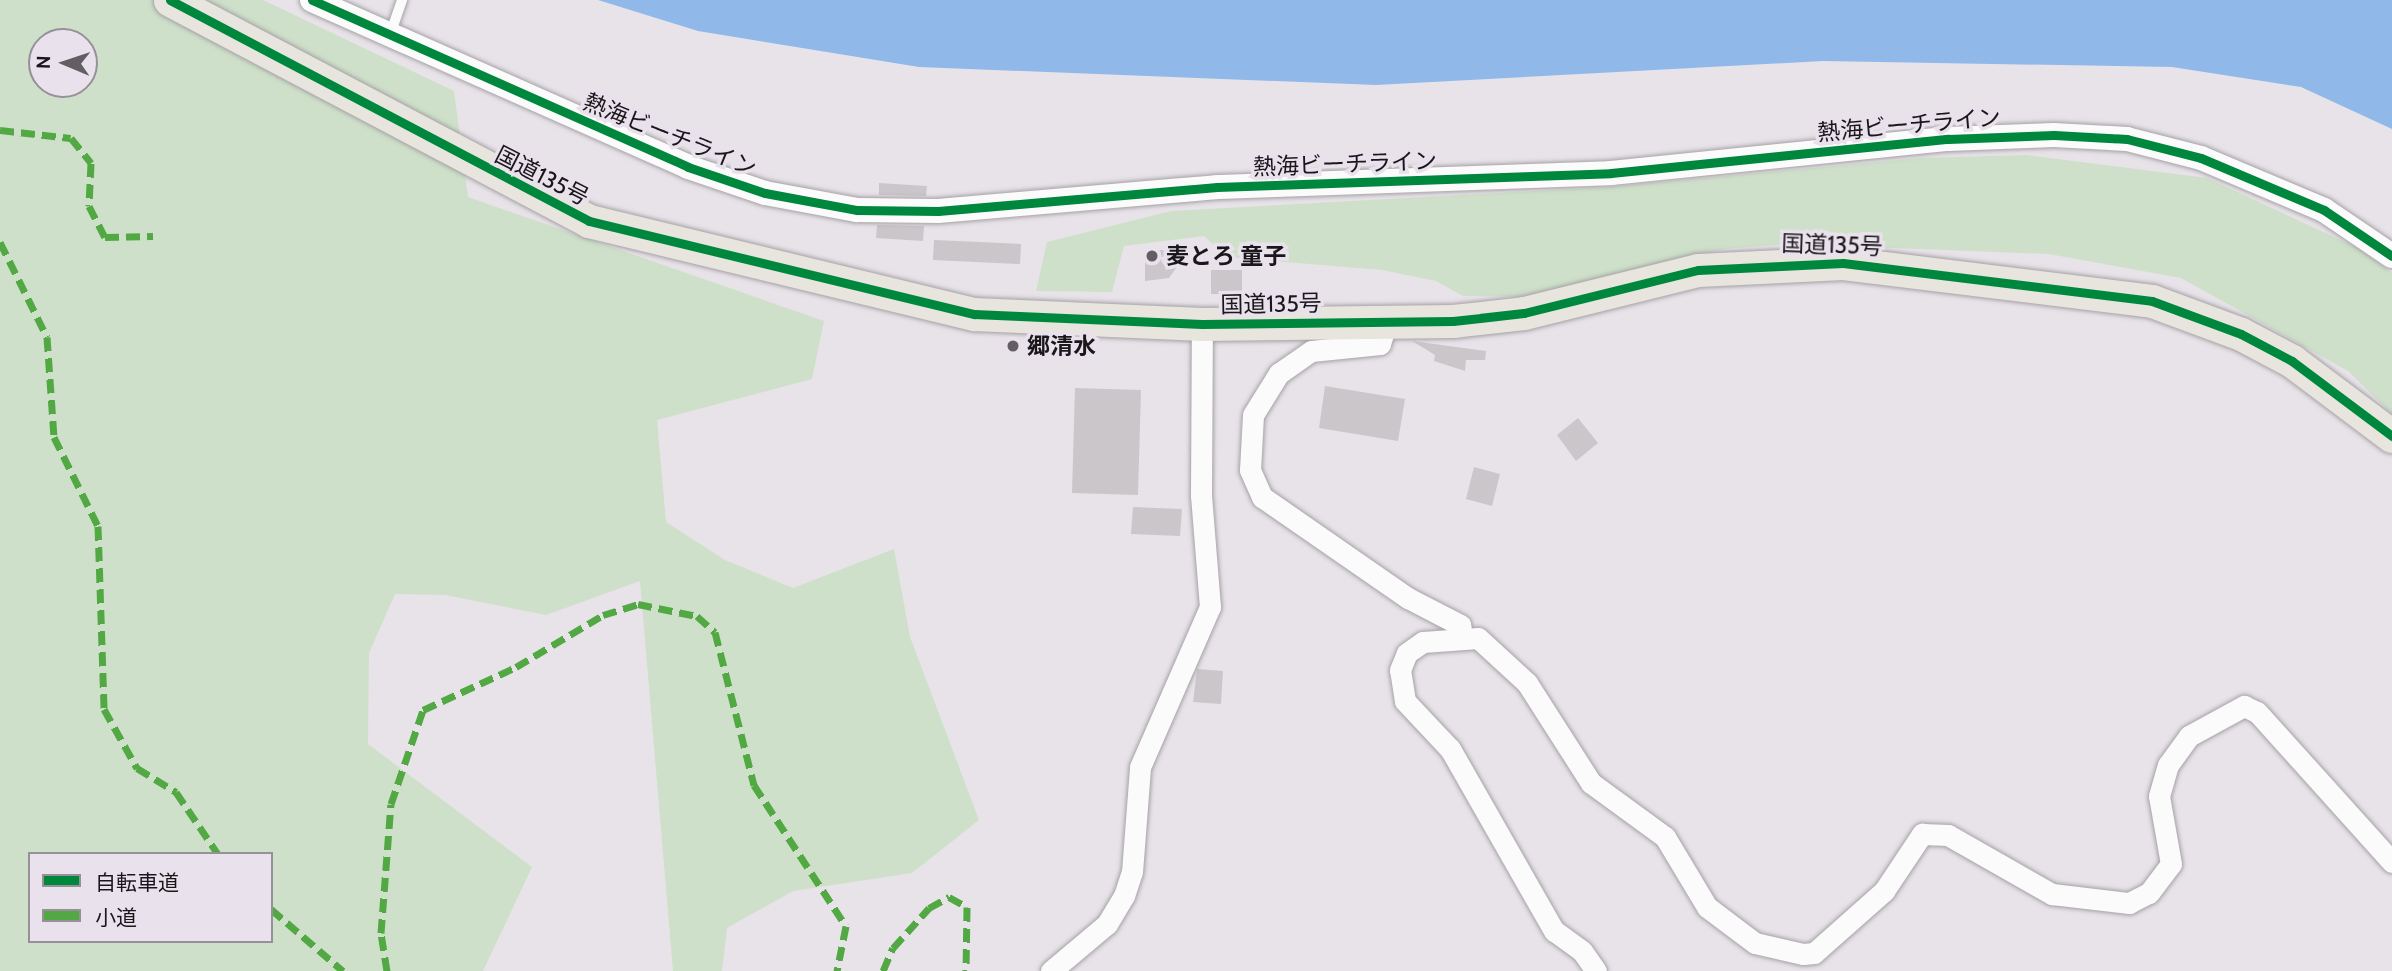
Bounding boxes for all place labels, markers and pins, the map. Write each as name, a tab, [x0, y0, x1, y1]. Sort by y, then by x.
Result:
place label: 麦とろ 童子	[1166, 242, 1286, 270]
marker: 麦とろ 童子	[1144, 248, 1160, 264]
place label: 郷清水	[1027, 332, 1096, 360]
marker: 郷清水	[1005, 338, 1021, 354]

